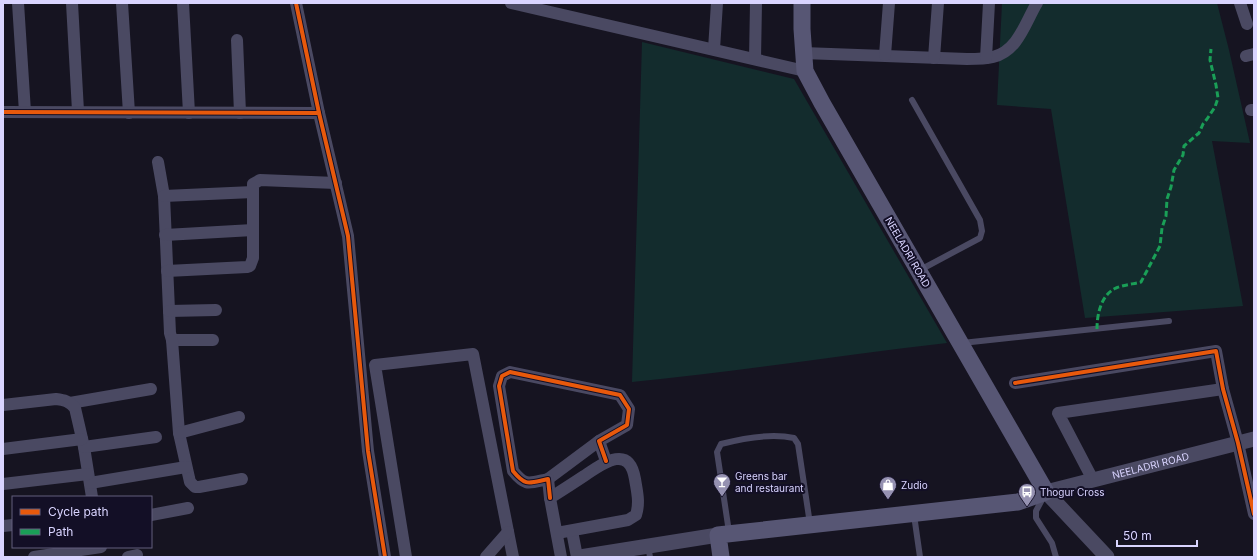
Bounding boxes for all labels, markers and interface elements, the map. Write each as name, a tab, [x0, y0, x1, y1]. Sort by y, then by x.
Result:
street label: NEELADRI ROAD	[883, 215, 933, 289]
street label: NEELADRI ROAD	[1111, 450, 1190, 481]
place label: Greens bar and restaurant	[735, 470, 804, 494]
bar icon: Greens bar and restaurant	[712, 472, 732, 497]
shop icon: Zudio	[878, 475, 898, 500]
place label: Zudio	[901, 479, 928, 491]
bus stop icon: Thogur Cross	[1017, 482, 1037, 507]
place label: Thogur Cross	[1040, 486, 1104, 498]
legend	[12, 496, 152, 548]
text: Cycle path	[48, 504, 109, 519]
scale bar	[1117, 522, 1197, 548]
text: Path	[48, 524, 73, 539]
text: 50 m	[1123, 528, 1152, 543]

